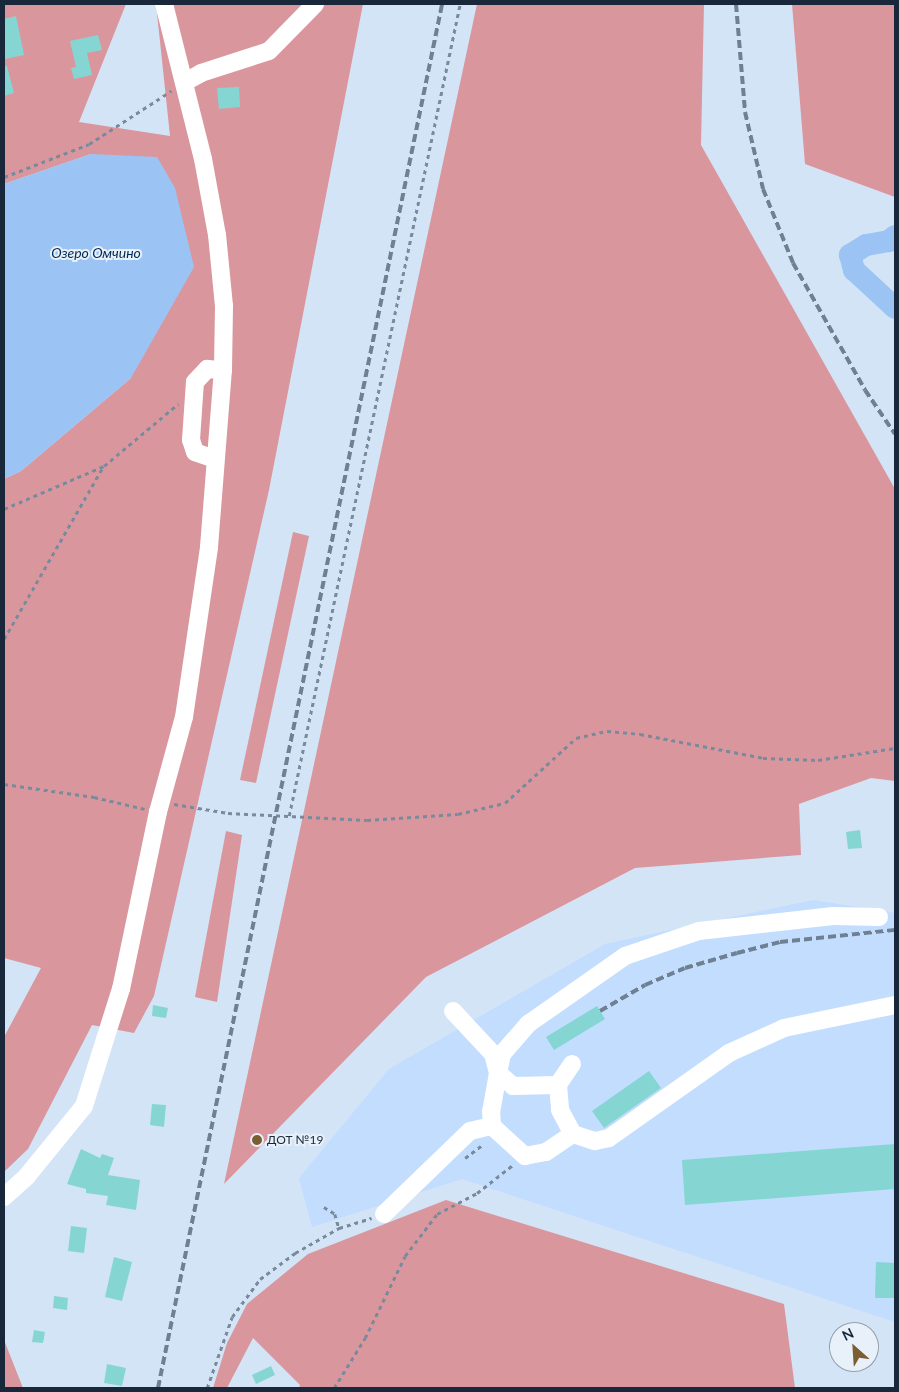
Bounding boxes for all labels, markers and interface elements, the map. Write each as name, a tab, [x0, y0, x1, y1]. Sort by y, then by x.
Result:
water label: Озеро Омчино	[51, 245, 141, 261]
place label: ДОТ №19	[267, 1133, 323, 1147]
marker: ДОТ №19	[251, 1134, 263, 1146]
north arrow	[829, 1322, 879, 1372]
text: N	[839, 1324, 856, 1344]

